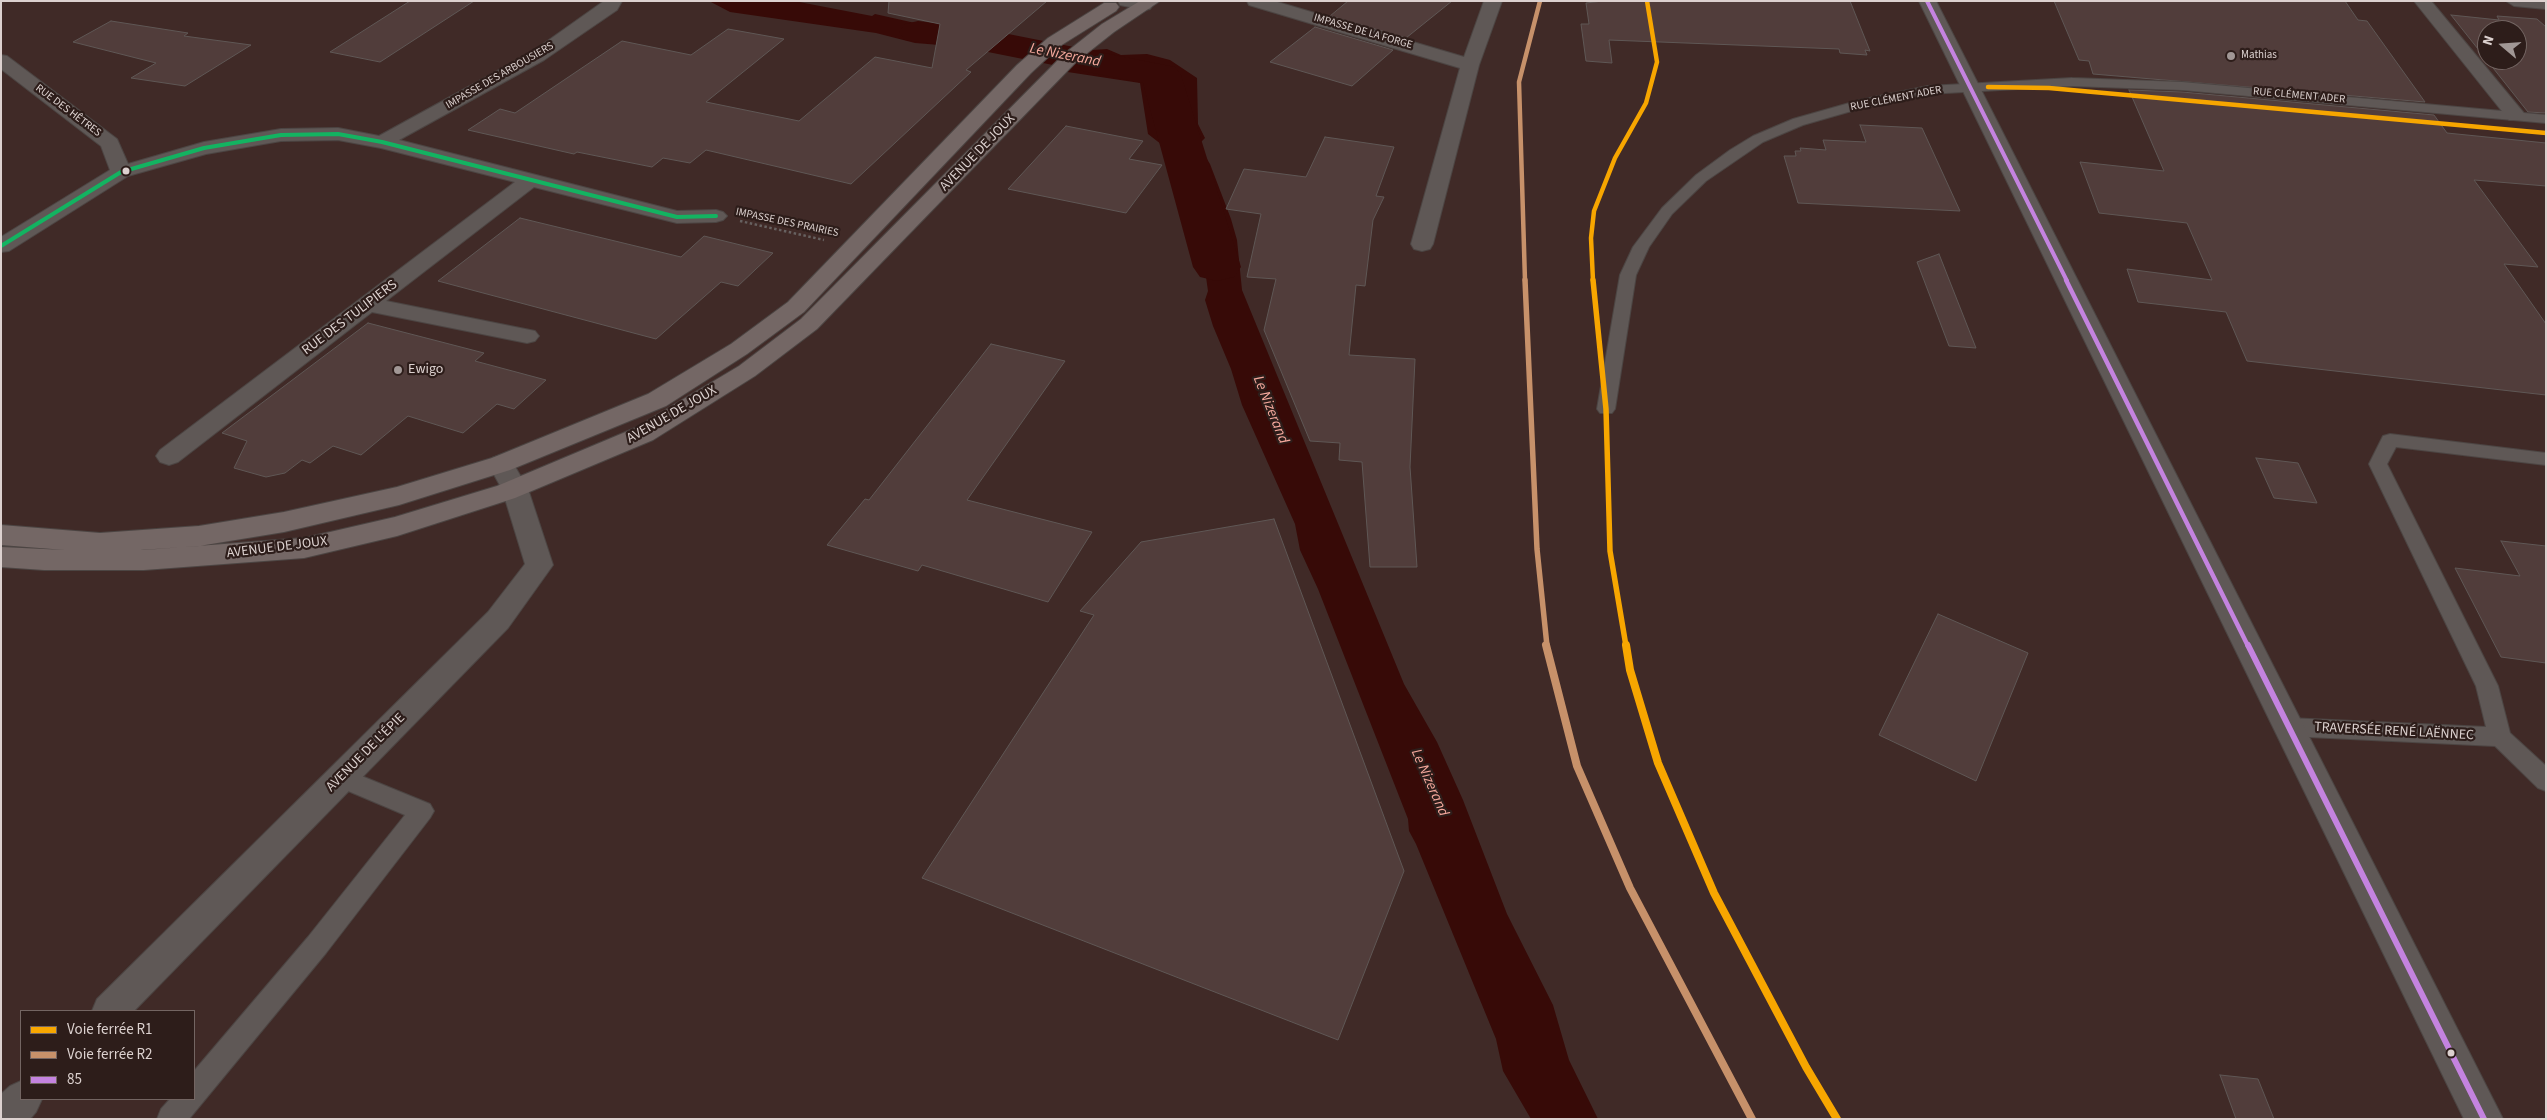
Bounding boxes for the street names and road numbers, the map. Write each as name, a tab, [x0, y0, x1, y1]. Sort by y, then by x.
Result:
street label: IMPASSE DE LA FORGE	[1312, 12, 1414, 52]
street label: IMPASSE DES ARBOUSIERS	[444, 40, 556, 112]
street label: RUE DES HÊTRES	[33, 82, 103, 140]
street label: RUE CLÉMENT ADER	[1849, 84, 1943, 114]
street label: RUE CLÉMENT ADER	[2252, 85, 2346, 107]
street label: AVENUE DE JOUX	[937, 111, 1019, 195]
street label: IMPASSE DES PRAIRIES	[734, 206, 840, 240]
street label: RUE DES TULIPIERS	[299, 277, 401, 359]
street label: AVENUE DE JOUX	[624, 382, 720, 448]
street label: AVENUE DE JOUX	[226, 534, 328, 562]
street label: AVENUE DE L'ÉPIE	[323, 710, 409, 796]
street label: TRAVERSÉE RENÉ LAËNNEC	[2314, 719, 2474, 745]

